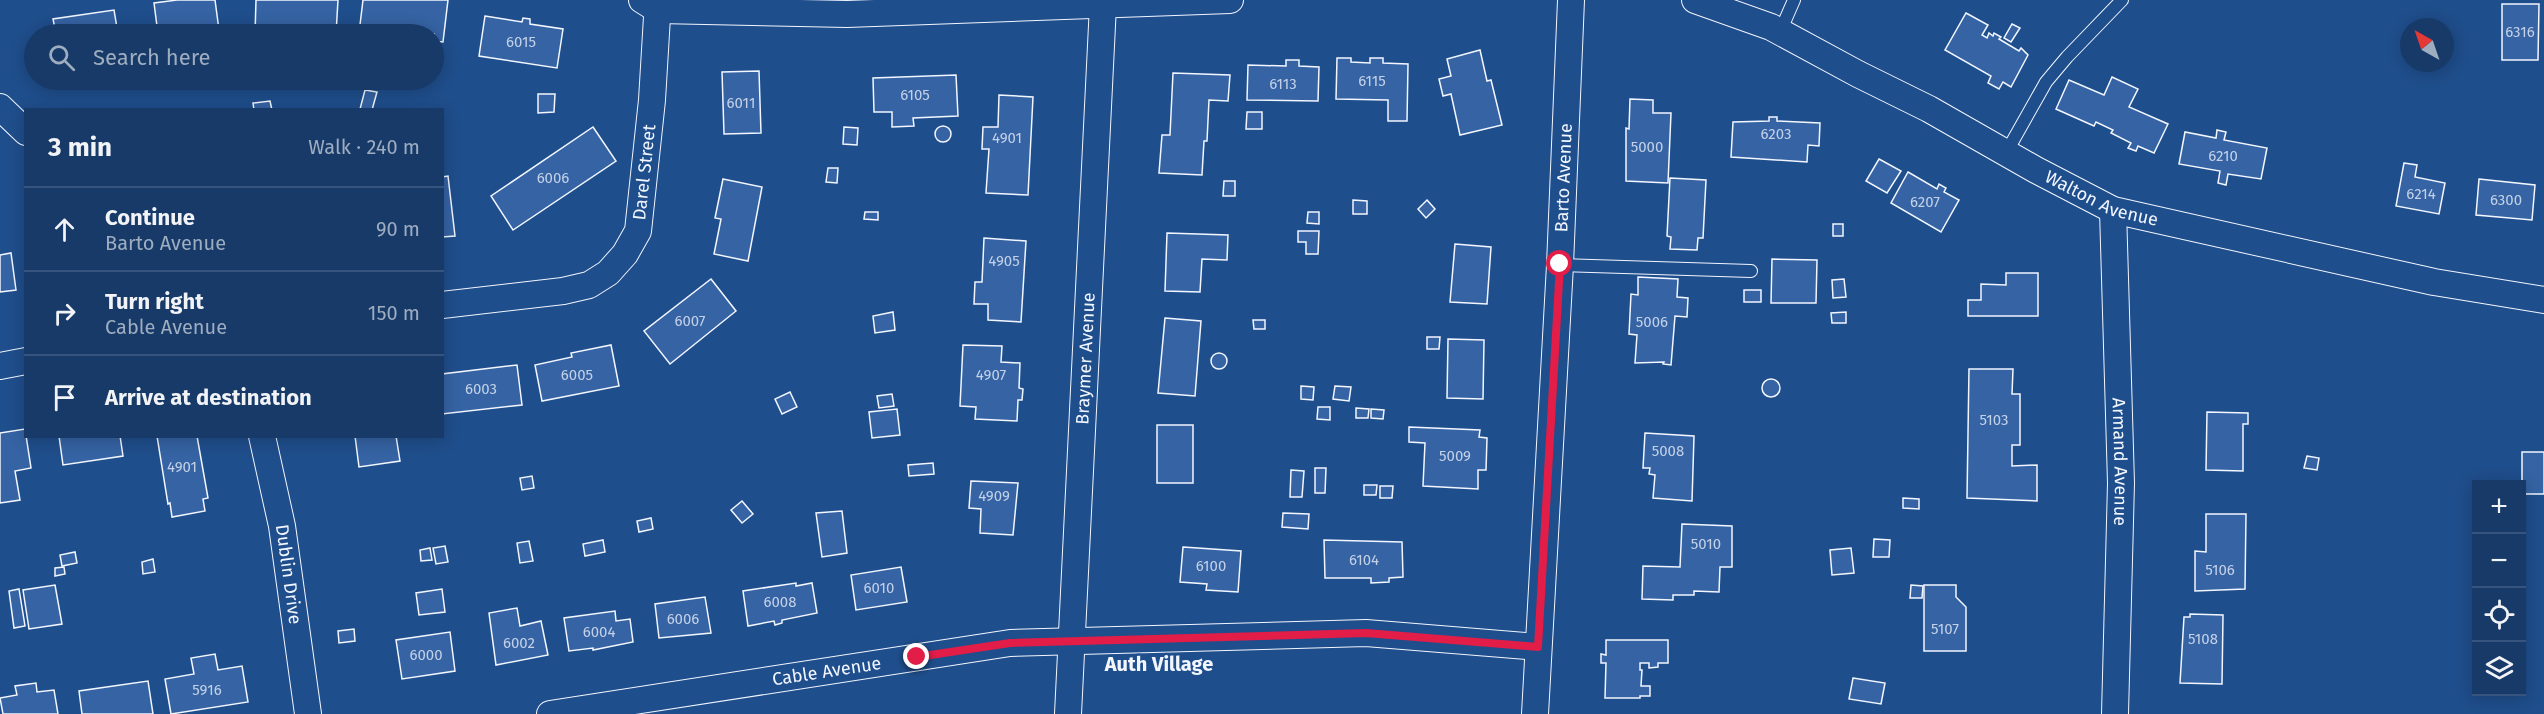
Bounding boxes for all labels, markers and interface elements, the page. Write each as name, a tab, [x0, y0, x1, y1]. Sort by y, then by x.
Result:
north arrow	[2400, 18, 2454, 72]
house number: 6316	[2505, 23, 2535, 41]
search box	[24, 24, 444, 90]
house number: 6015	[506, 33, 536, 51]
icon: search	[45, 41, 78, 74]
text: Search here	[93, 44, 211, 71]
house number: 6115	[1358, 72, 1386, 90]
house number: 6113	[1269, 75, 1297, 93]
house number: 6105	[900, 86, 930, 104]
house number: 6011	[727, 94, 755, 112]
street label: Darel Street	[628, 123, 660, 221]
street label: Barto Avenue	[1550, 123, 1577, 233]
house number: 6203	[1761, 125, 1791, 143]
house number: 4901	[992, 129, 1022, 147]
text: 3 min	[48, 132, 112, 163]
text: Walk · 240 m	[308, 135, 420, 159]
house number: 5000	[1631, 138, 1663, 156]
house number: 6210	[2208, 147, 2238, 165]
street label: Walton Avenue	[2041, 166, 2160, 231]
house number: 6006	[537, 169, 569, 187]
house number: 6214	[2406, 185, 2436, 203]
house number: 6300	[2490, 191, 2522, 209]
house number: 6207	[1910, 193, 1940, 211]
text: Continue	[105, 204, 195, 231]
icon: ahead	[48, 213, 81, 246]
text: 90 m	[376, 217, 420, 241]
text: Barto Avenue	[105, 231, 226, 255]
route start	[1546, 250, 1572, 276]
house number: 4905	[988, 252, 1020, 270]
text: Turn right	[105, 288, 204, 315]
street label: Braymer Avenue	[1071, 292, 1100, 425]
icon: right	[48, 297, 81, 330]
text: 150 m	[368, 301, 420, 325]
house number: 6007	[674, 312, 706, 330]
house number: 5006	[1636, 313, 1668, 331]
text: Cable Avenue	[105, 315, 227, 339]
house number: 6005	[561, 366, 593, 384]
house number: 4907	[976, 366, 1006, 384]
house number: 6003	[465, 380, 497, 398]
icon: arrive	[48, 381, 81, 414]
text: Arrive at destination	[105, 384, 312, 411]
street label: Armand Avenue	[2108, 397, 2132, 526]
house number: 5103	[1980, 411, 2008, 429]
house number: 5008	[1652, 442, 1684, 460]
house number: 5009	[1439, 447, 1471, 465]
house number: 4901	[167, 458, 197, 476]
map controls	[2472, 480, 2526, 696]
button: +	[2472, 480, 2526, 534]
house number: 4909	[978, 487, 1010, 505]
street label: Dublin Drive	[271, 523, 306, 626]
button: −	[2472, 534, 2526, 588]
house number: 5010	[1691, 535, 1721, 553]
house number: 6104	[1349, 551, 1379, 569]
house number: 6100	[1196, 557, 1226, 575]
house number: 5106	[2205, 561, 2235, 579]
house number: 6010	[864, 579, 894, 597]
button: locate	[2472, 588, 2526, 642]
house number: 6008	[763, 593, 797, 611]
house number: 6006	[667, 610, 699, 628]
house number: 5107	[1931, 620, 1959, 638]
house number: 6004	[583, 623, 615, 641]
house number: 5108	[2188, 630, 2218, 648]
house number: 6002	[503, 634, 535, 652]
button: layers	[2472, 642, 2526, 696]
route end	[903, 643, 929, 669]
house number: 6000	[409, 646, 443, 664]
street label: Cable Avenue	[771, 652, 883, 691]
district label: Auth Village	[1104, 652, 1213, 676]
house number: 5916	[192, 681, 222, 699]

